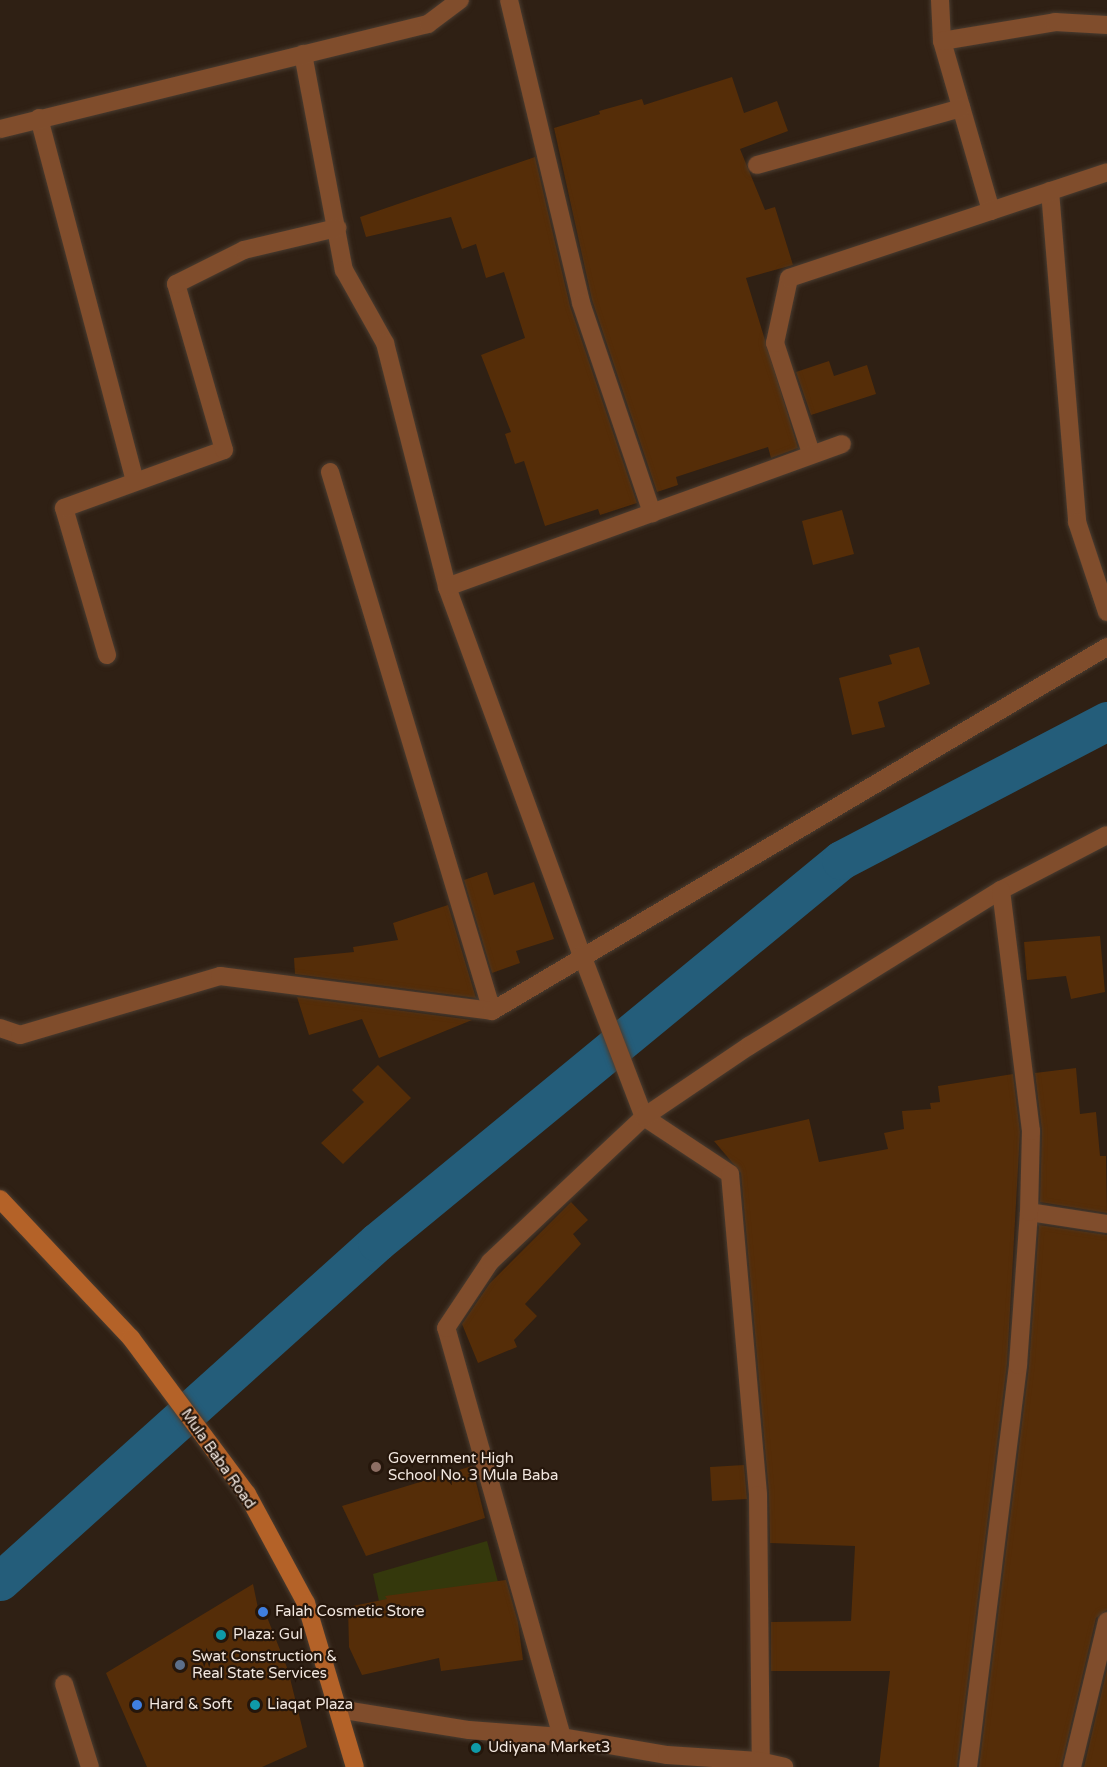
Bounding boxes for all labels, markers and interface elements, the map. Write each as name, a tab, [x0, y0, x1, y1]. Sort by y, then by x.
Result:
street label: Mula Baba Road	[177, 1406, 259, 1512]
place label: Government High School No. 3 Mula Baba	[388, 1449, 558, 1484]
marker: Government High School No. 3 Mula Baba	[369, 1460, 383, 1474]
place label: Falah Cosmetic Store	[275, 1603, 424, 1621]
marker: Falah Cosmetic Store	[256, 1605, 270, 1619]
place label: Plaza: Gul	[233, 1626, 303, 1644]
marker: Plaza: Gul	[214, 1628, 228, 1642]
place label: Swat Construction & Real State Services	[192, 1647, 337, 1682]
marker: Swat Construction & Real State Services	[173, 1658, 187, 1672]
place label: Hard & Soft	[149, 1696, 232, 1714]
place label: Liaqat Plaza	[267, 1696, 353, 1714]
marker: Hard & Soft	[130, 1698, 144, 1712]
marker: Liaqat Plaza	[248, 1698, 262, 1712]
place label: Udiyana Market3	[488, 1739, 611, 1757]
marker: Udiyana Market3	[469, 1741, 483, 1755]

